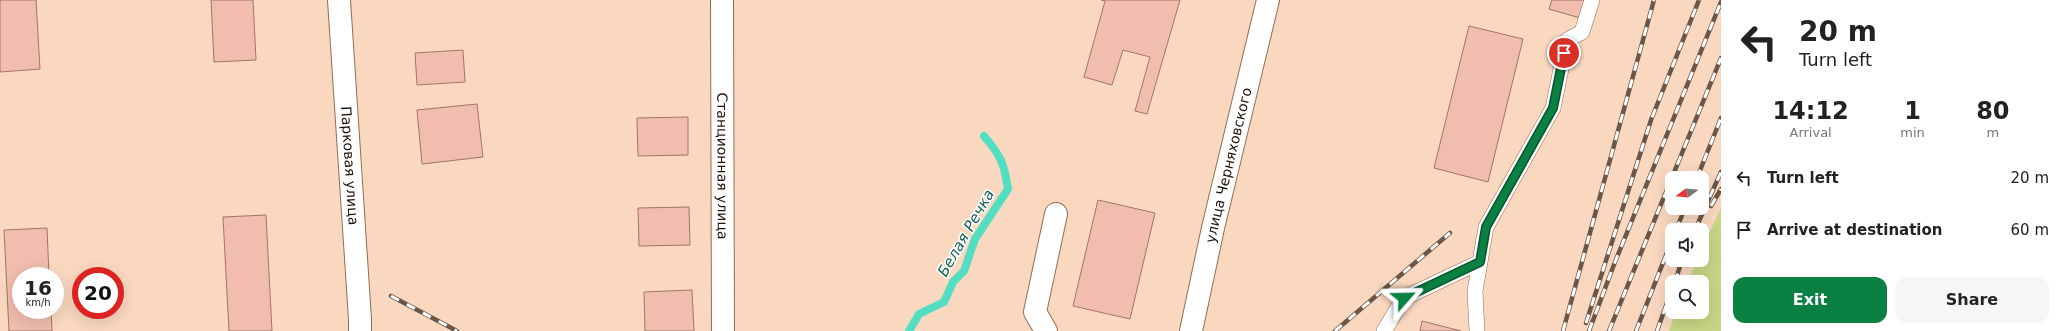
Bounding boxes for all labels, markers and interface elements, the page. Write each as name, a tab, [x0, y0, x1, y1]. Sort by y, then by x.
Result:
text: 20 m	[1799, 15, 1877, 48]
icon: left	[1733, 16, 1785, 68]
pin	[1547, 36, 1581, 70]
icon: arrive	[1553, 42, 1575, 64]
text: Turn left	[1799, 49, 1872, 70]
street label: улица Черняховского	[1202, 86, 1255, 244]
street label: Станционная улица	[714, 92, 731, 240]
text: 14:12	[1772, 97, 1849, 125]
text: 1	[1904, 97, 1921, 125]
text: 80	[1976, 97, 2010, 125]
street label: Парковая улица	[338, 106, 362, 226]
text: Arrival	[1789, 125, 1832, 140]
text: min	[1900, 125, 1925, 140]
text: m	[1987, 125, 1999, 140]
icon: left	[1733, 167, 1755, 189]
text: Turn left	[1767, 169, 1839, 187]
text: 20 m	[2011, 169, 2049, 187]
north arrow	[1665, 171, 1709, 215]
map controls	[1665, 171, 1709, 319]
water label: Белая Речка	[934, 186, 998, 280]
icon: arrive	[1733, 219, 1755, 241]
text: Arrive at destination	[1767, 221, 1942, 239]
text: 60 m	[2011, 221, 2049, 239]
button: sound	[1665, 223, 1709, 267]
speed limit sign: 20	[72, 267, 124, 319]
button: search	[1665, 275, 1709, 319]
text: 16	[24, 276, 52, 300]
position arrow	[1383, 277, 1425, 319]
button: Exit	[1733, 277, 1887, 323]
button: Share	[1895, 277, 2049, 323]
text: km/h	[25, 297, 51, 308]

